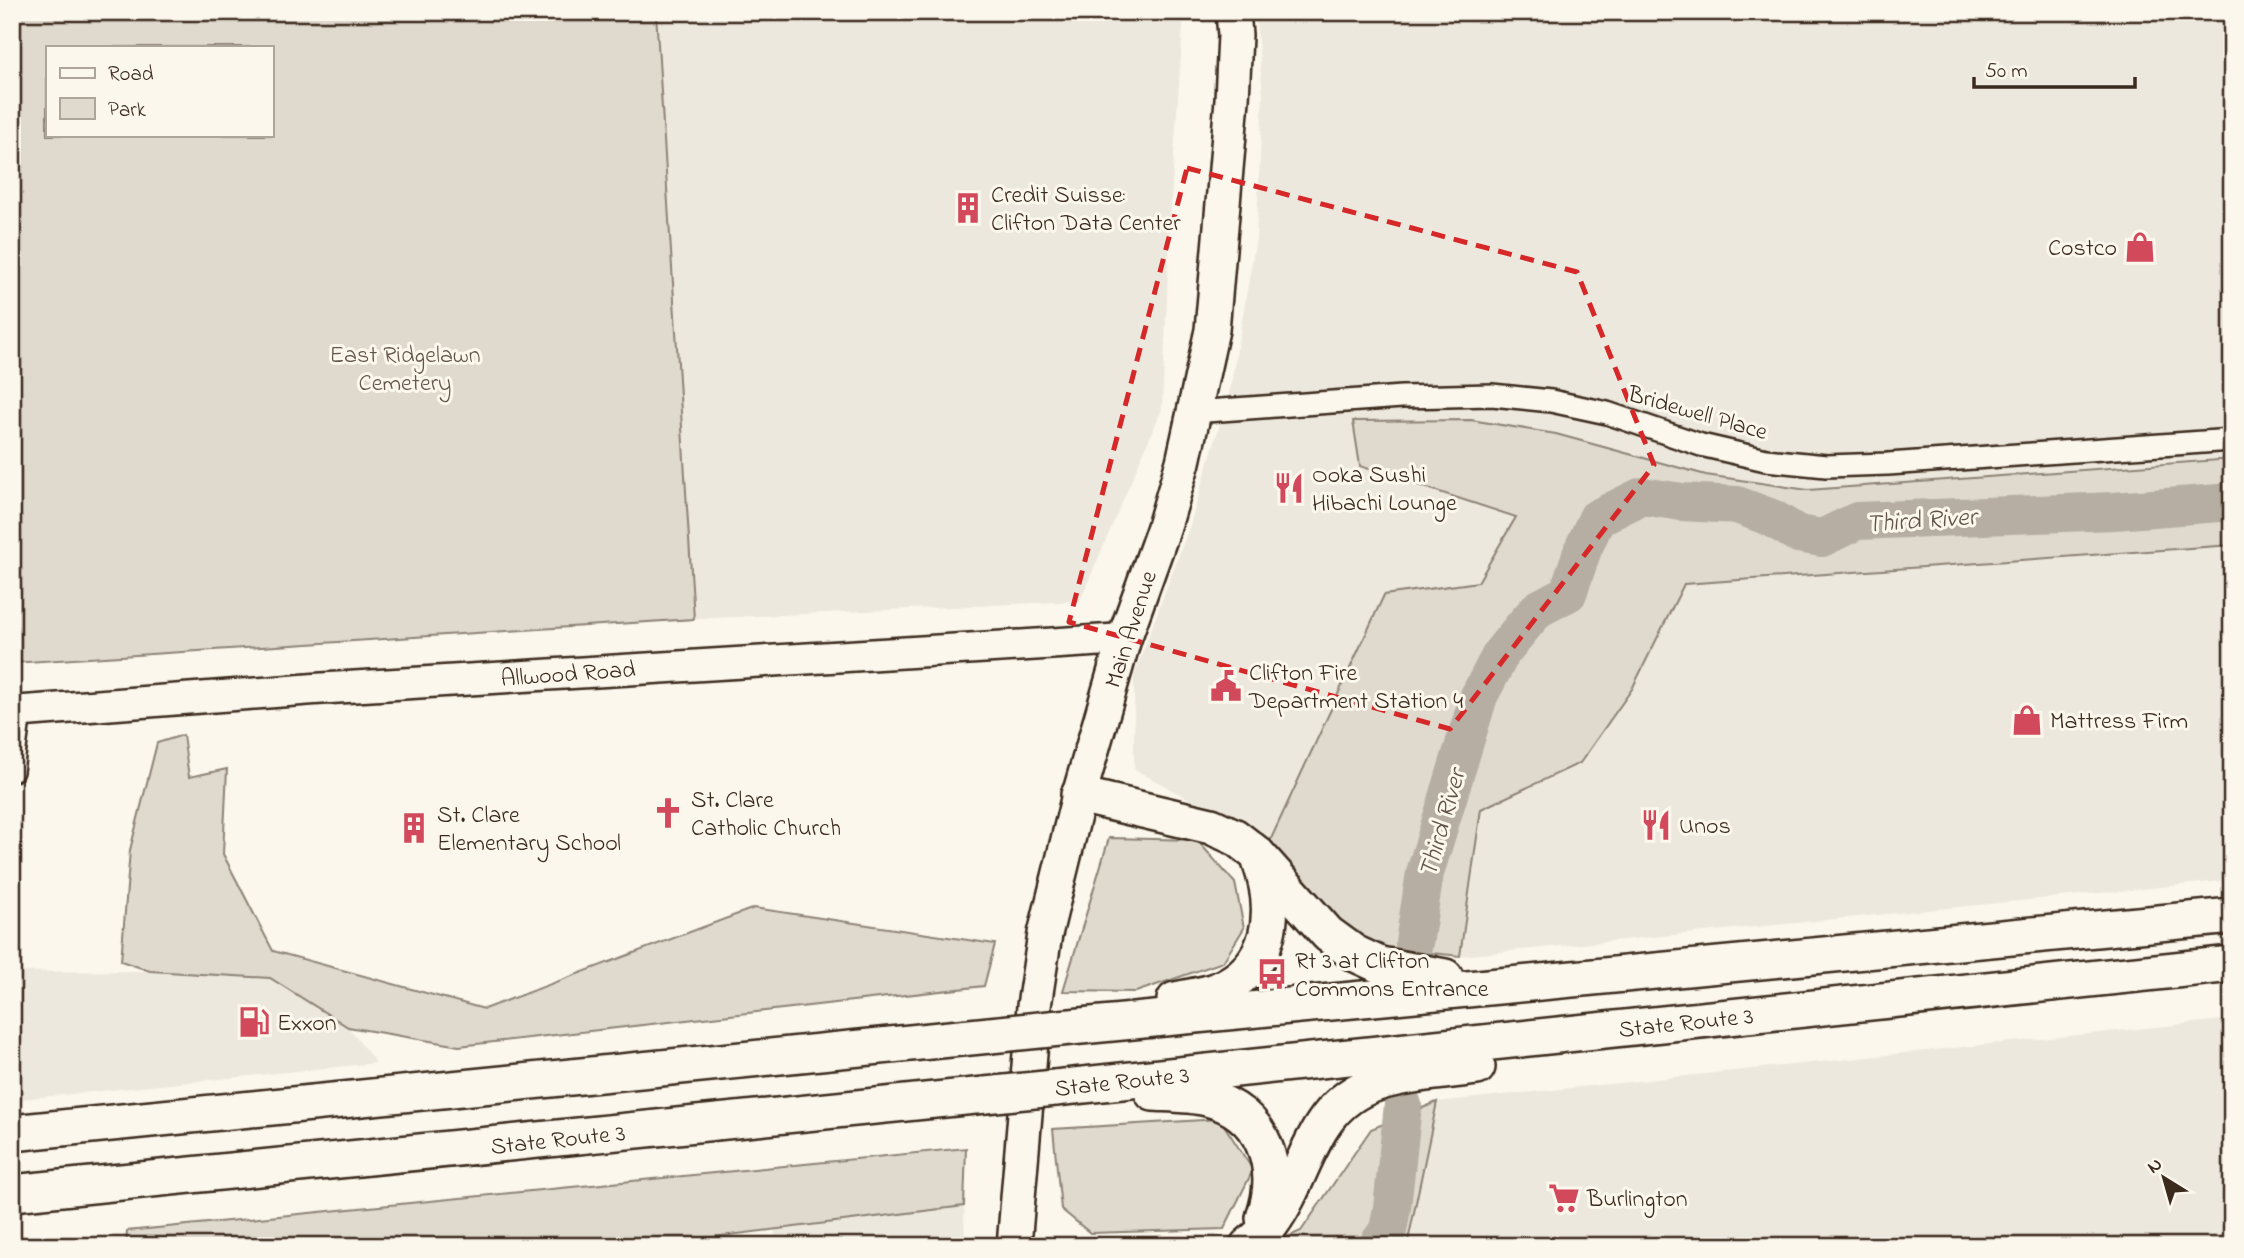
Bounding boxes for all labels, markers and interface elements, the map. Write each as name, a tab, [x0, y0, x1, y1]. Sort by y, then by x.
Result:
legend	[46, 46, 273, 136]
scale bar	[1974, 46, 2136, 90]
text: 50 m	[1985, 57, 2028, 87]
text: Road	[108, 60, 154, 90]
text: Park	[108, 96, 147, 126]
place label: Credit Suisse: Clifton Data Center	[991, 179, 1181, 242]
building icon: Credit Suisse: Clifton Data Center	[951, 191, 985, 225]
shop icon: Costco	[2123, 230, 2157, 264]
place label: Costco	[2048, 232, 2117, 267]
park label: East Ridgelawn Cemetery	[330, 339, 480, 403]
street label: Bridewell Place	[1623, 378, 1771, 451]
place label: Ooka Sushi Hibachi Lounge	[1312, 459, 1457, 522]
restaurant icon: Ooka Sushi Hibachi Lounge	[1272, 471, 1306, 505]
water label: Third River	[1865, 499, 1981, 545]
street label: Main Avenue	[1097, 566, 1168, 693]
street label: Allwood Road	[500, 653, 637, 698]
place label: Clifton Fire Department Station 4	[1248, 657, 1463, 720]
public building icon: Clifton Fire Department Station 4	[1209, 669, 1243, 703]
shop icon: Mattress Firm	[2010, 703, 2044, 737]
place label: Mattress Firm	[2050, 705, 2188, 740]
water label: Third River	[1410, 763, 1478, 882]
place label: St. Clare Catholic Church	[691, 784, 841, 847]
church icon: St. Clare Catholic Church	[651, 796, 685, 830]
place label: St. Clare Elementary School	[437, 799, 621, 863]
restaurant icon: Unos	[1639, 808, 1673, 842]
place label: Unos	[1679, 810, 1731, 845]
building icon: St. Clare Elementary School	[397, 811, 431, 845]
place label: Rt 3 at Clifton Commons Entrance	[1295, 945, 1489, 1008]
bus stop icon: Rt 3 at Clifton Commons Entrance	[1255, 957, 1289, 991]
street label: State Route 3	[1617, 1000, 1755, 1049]
fuel station icon: Exxon	[237, 1005, 271, 1039]
place label: Exxon	[277, 1007, 337, 1042]
street label: State Route 3	[1053, 1059, 1191, 1108]
street label: State Route 3	[489, 1117, 627, 1166]
north arrow	[2128, 1142, 2198, 1212]
text: N	[2142, 1152, 2169, 1181]
supermarket icon: Burlington	[1547, 1181, 1581, 1215]
place label: Burlington	[1586, 1183, 1688, 1218]

